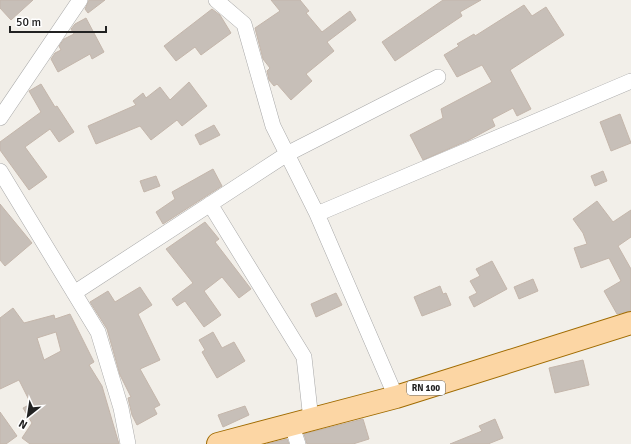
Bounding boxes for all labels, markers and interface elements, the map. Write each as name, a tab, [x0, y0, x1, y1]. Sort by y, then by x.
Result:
scale bar	[10, 8, 106, 34]
text: 50 m	[16, 15, 41, 30]
road number: RN 100	[407, 381, 445, 395]
north arrow	[8, 396, 48, 436]
text: N	[17, 417, 30, 432]

